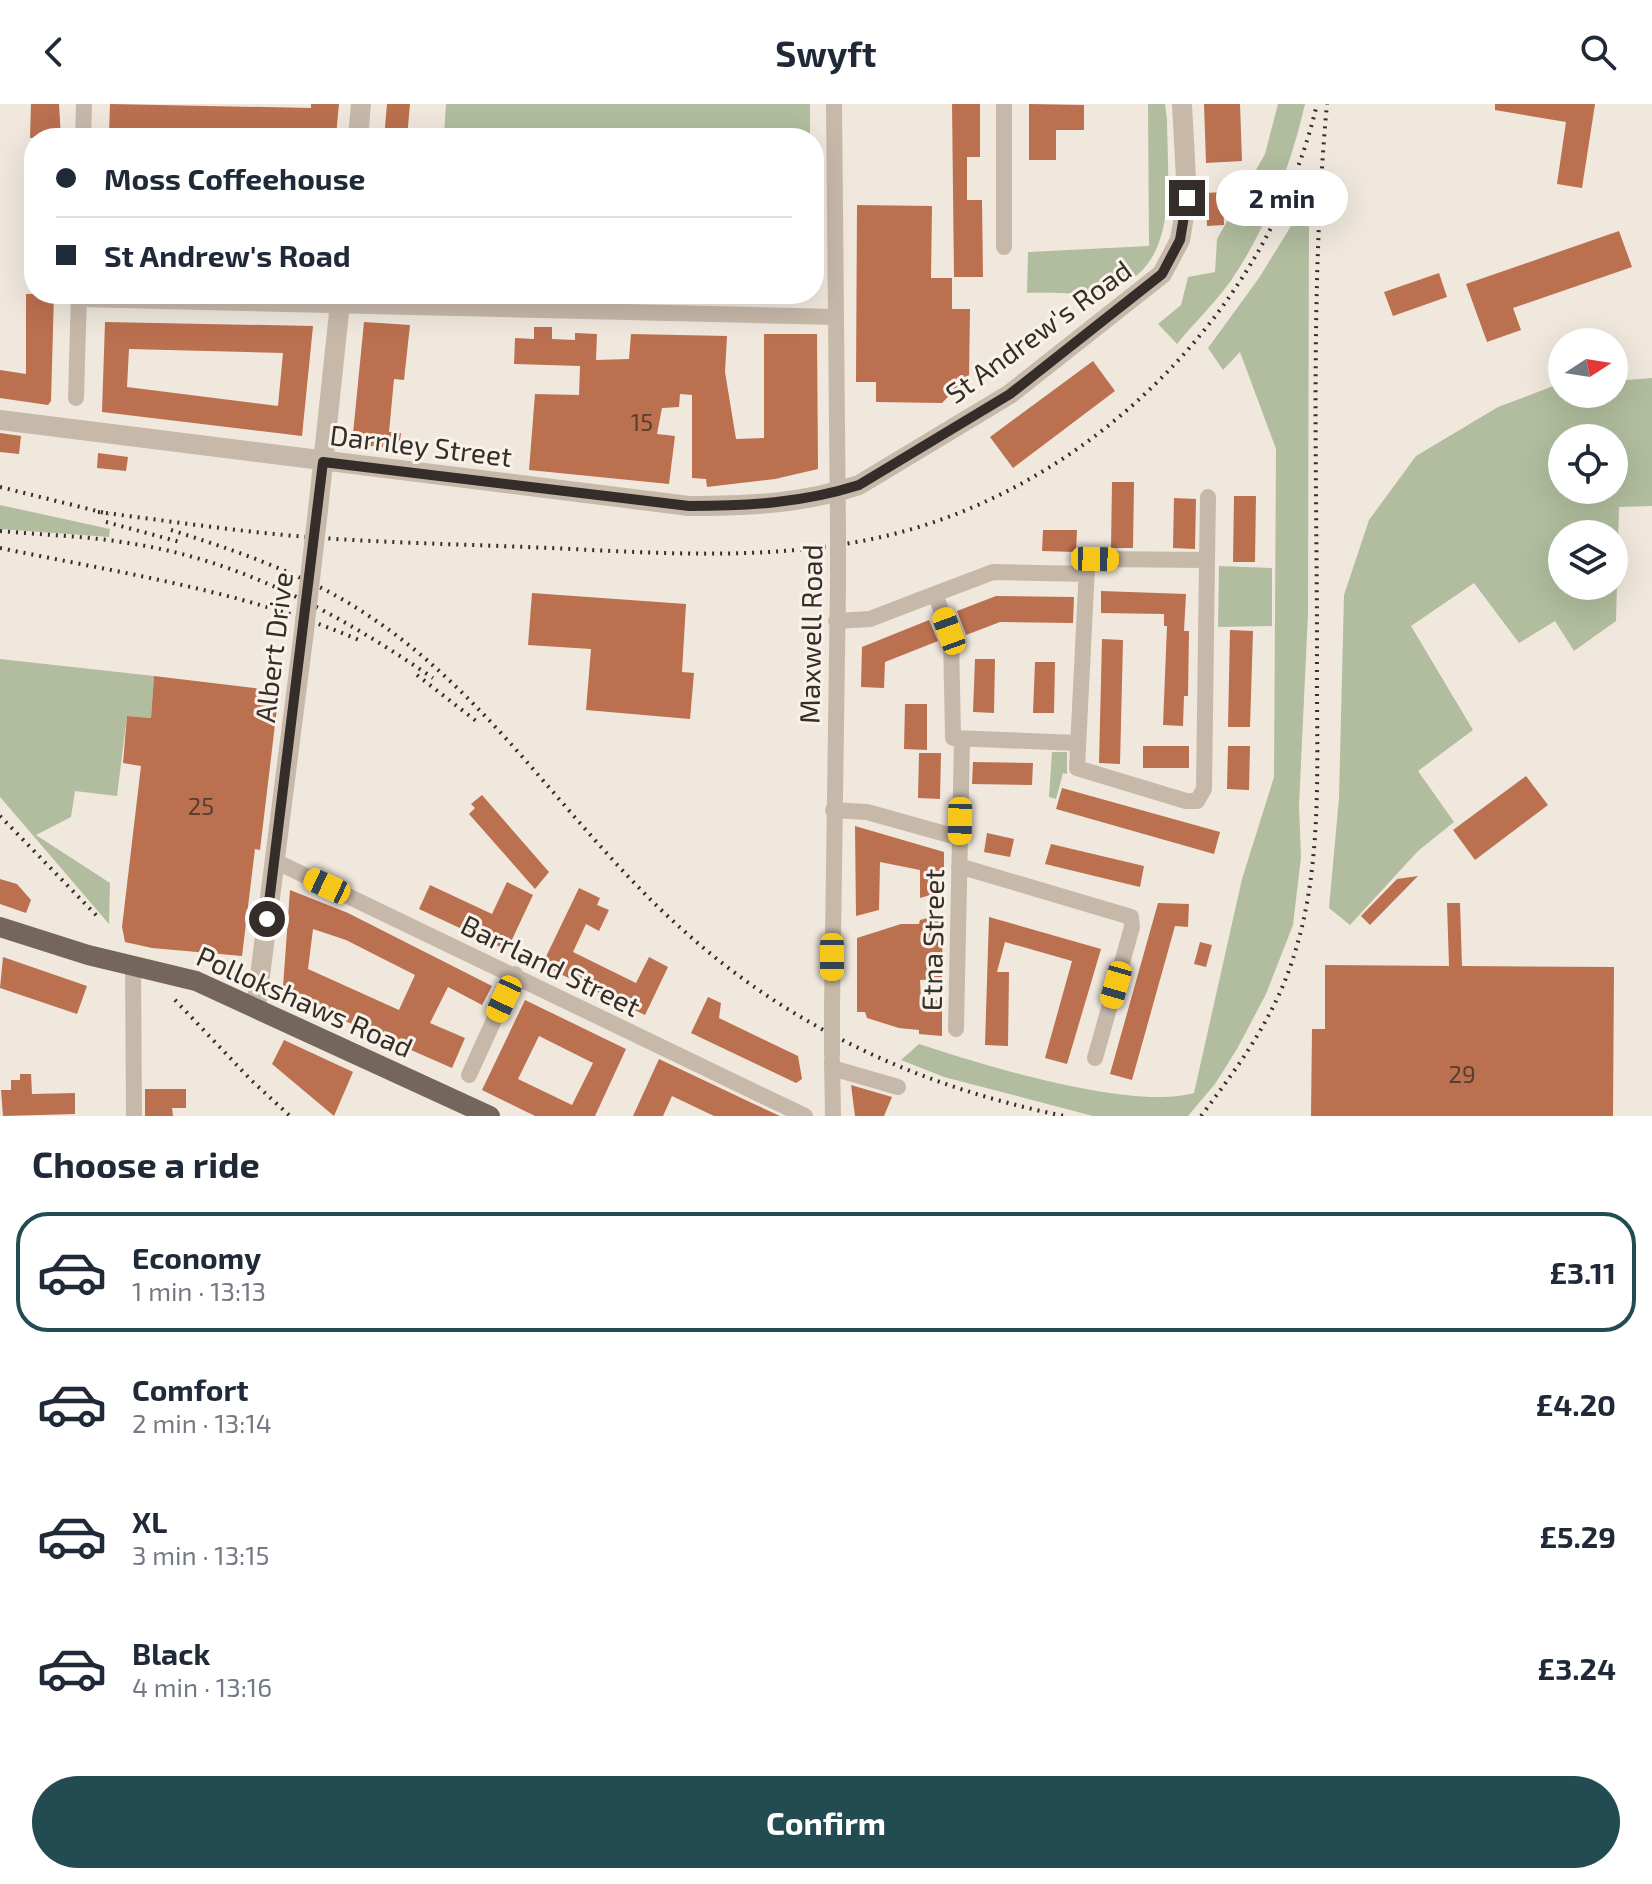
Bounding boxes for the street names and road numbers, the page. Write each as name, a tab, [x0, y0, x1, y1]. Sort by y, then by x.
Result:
street label: St Andrew's Road	[938, 252, 1138, 410]
street label: Darnley Street	[328, 417, 514, 473]
street label: Maxwell Road	[791, 544, 829, 724]
street label: Albert Drive	[247, 570, 299, 724]
street label: Etna Street	[914, 869, 950, 1011]
street label: Barrland Street	[456, 907, 646, 1023]
street label: Pollokshaws Road	[192, 938, 418, 1064]

